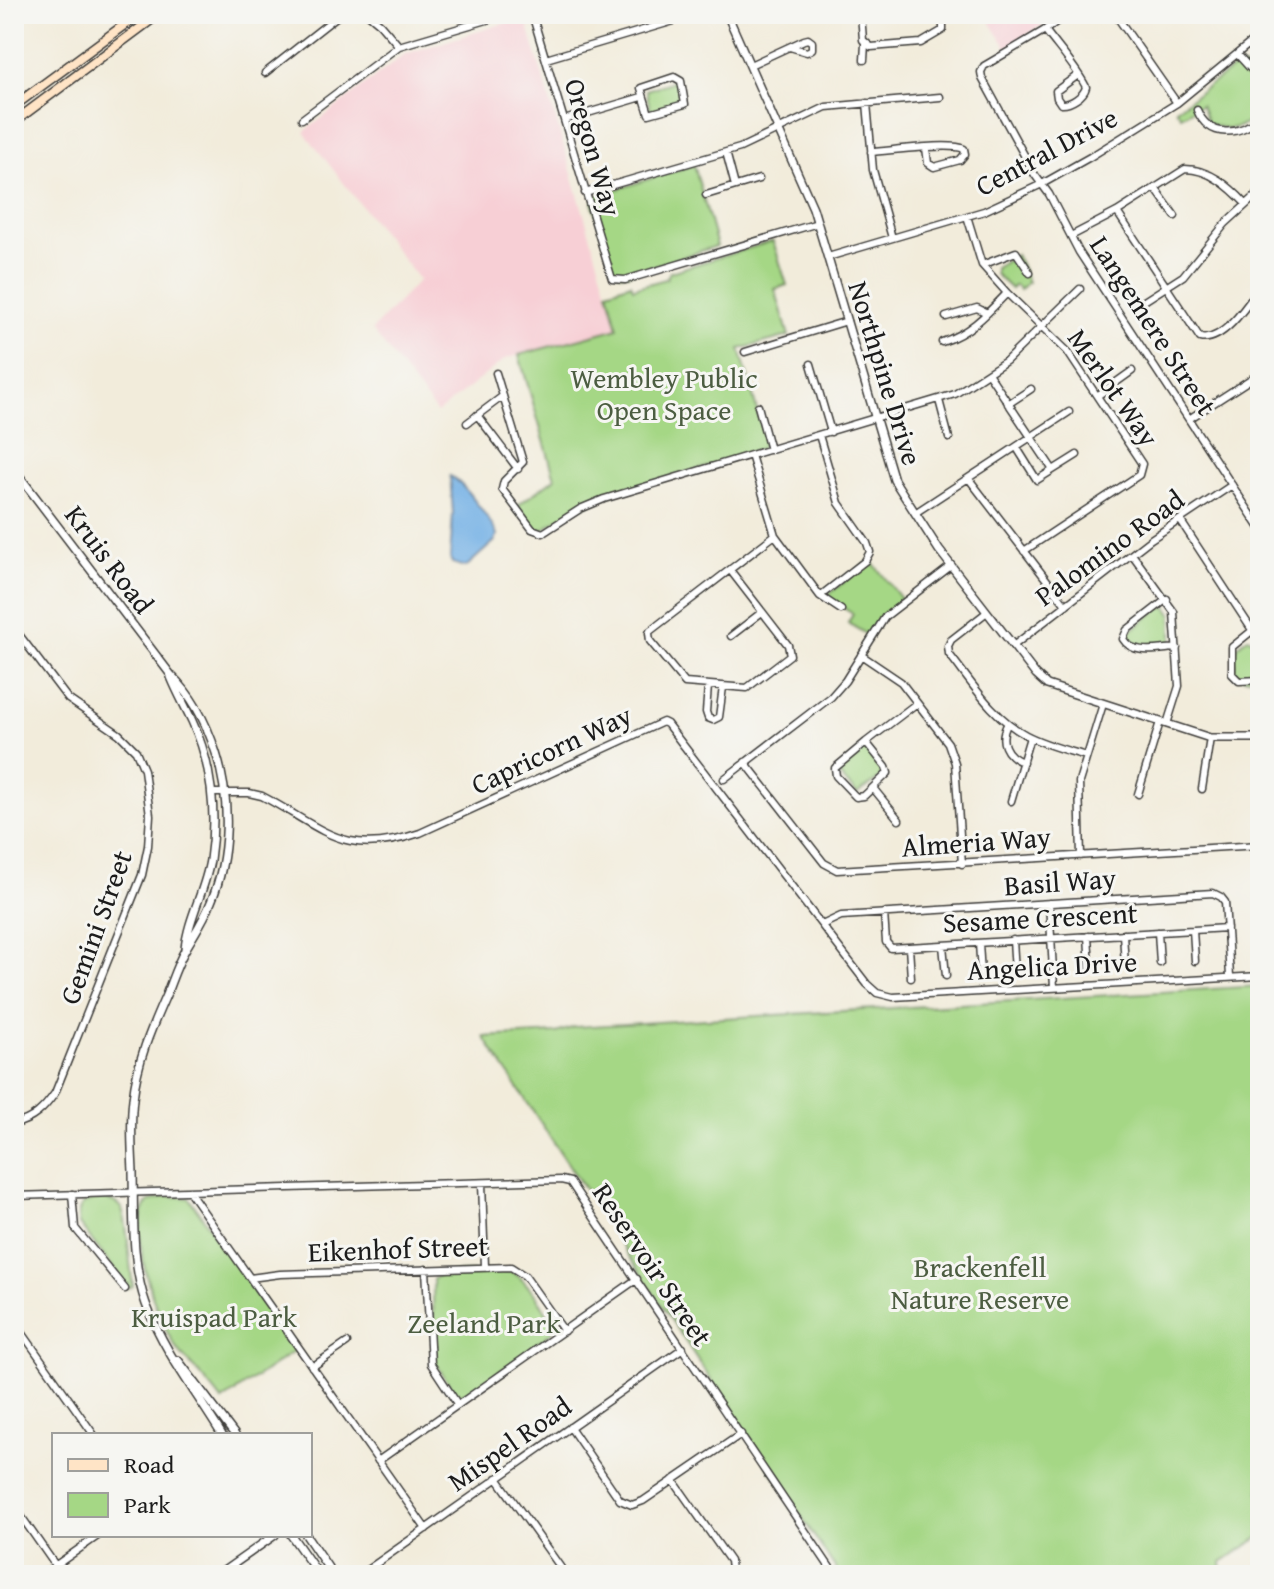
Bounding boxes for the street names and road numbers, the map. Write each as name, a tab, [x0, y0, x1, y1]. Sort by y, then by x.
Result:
street label: Oregon Way	[555, 73, 633, 221]
street label: Central Drive	[968, 96, 1124, 206]
street label: Langemere Street	[1080, 227, 1228, 423]
street label: Northpine Drive	[839, 276, 933, 470]
street label: Merlot Way	[1058, 320, 1170, 454]
street label: Palomino Road	[1026, 479, 1192, 615]
street label: Kruis Road	[55, 496, 165, 622]
street label: Capricorn Way	[464, 694, 638, 804]
street label: Almeria Way	[900, 815, 1052, 867]
street label: Gemini Street	[48, 844, 142, 1010]
street label: Basil Way	[1003, 857, 1117, 905]
street label: Sesame Crescent	[942, 891, 1139, 943]
street label: Angelica Drive	[966, 940, 1138, 990]
street label: Reservoir Street	[583, 1174, 723, 1354]
street label: Eikenhof Street	[307, 1224, 489, 1272]
street label: Mispel Road	[439, 1385, 579, 1501]

